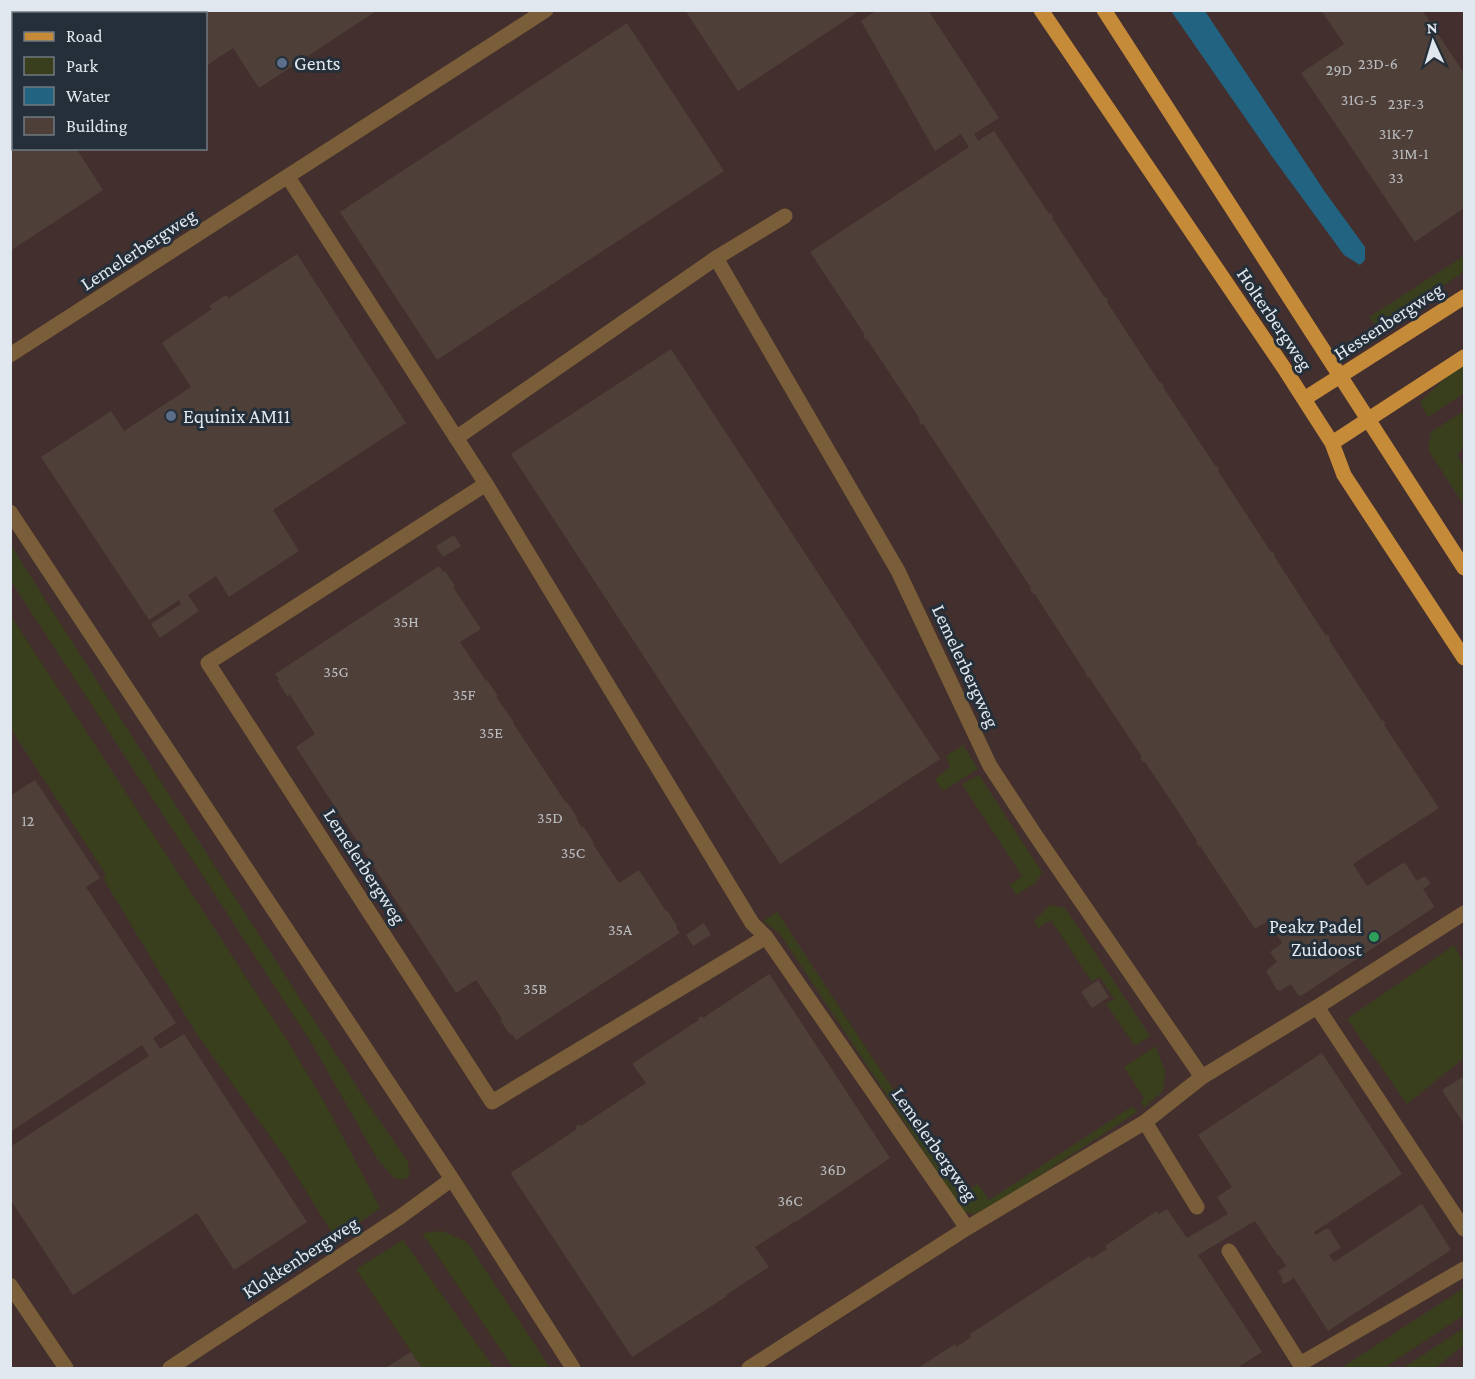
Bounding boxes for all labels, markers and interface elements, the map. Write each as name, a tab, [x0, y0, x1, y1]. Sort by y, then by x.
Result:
legend	[12, 12, 207, 150]
north arrow	[1403, 12, 1463, 72]
text: N	[1426, 19, 1438, 36]
text: Road	[66, 26, 103, 46]
place label: Gents	[294, 52, 341, 74]
house number: 23D-6	[1358, 55, 1398, 72]
text: Park	[66, 56, 98, 76]
marker: Gents	[275, 56, 289, 70]
house number: 29D	[1326, 61, 1352, 78]
text: Water	[66, 86, 111, 106]
house number: 31G-5	[1341, 91, 1377, 108]
house number: 23F-3	[1388, 95, 1424, 112]
text: Building	[66, 116, 128, 136]
house number: 31K-7	[1379, 125, 1414, 142]
house number: 31M-1	[1391, 145, 1429, 162]
house number: 33	[1388, 169, 1404, 186]
street label: Lemelerbergweg	[76, 203, 201, 295]
street label: Holterbergweg	[1232, 263, 1318, 375]
street label: Hessenbergweg	[1329, 277, 1447, 365]
place label: Equinix AM11	[183, 405, 290, 428]
marker: Equinix AM11	[164, 409, 178, 423]
street label: Lemelerbergweg	[927, 601, 1004, 732]
house number: 35H	[393, 613, 419, 630]
house number: 35G	[323, 663, 349, 680]
house number: 35F	[452, 686, 476, 703]
house number: 35E	[479, 724, 503, 741]
street label: Lemelerbergweg	[319, 804, 411, 929]
house number: 35D	[537, 809, 563, 826]
house number: 12	[22, 812, 35, 829]
house number: 35C	[561, 844, 585, 861]
place label: Peakz Padel Zuidoost	[1269, 915, 1362, 960]
house number: 35A	[608, 921, 633, 938]
marker: Peakz Padel Zuidoost	[1367, 930, 1381, 944]
house number: 35B	[523, 980, 547, 997]
street label: Lemelerbergweg	[887, 1083, 982, 1206]
house number: 36D	[820, 1161, 846, 1178]
house number: 36C	[777, 1192, 803, 1209]
street label: Klokkenbergweg	[238, 1211, 363, 1303]

